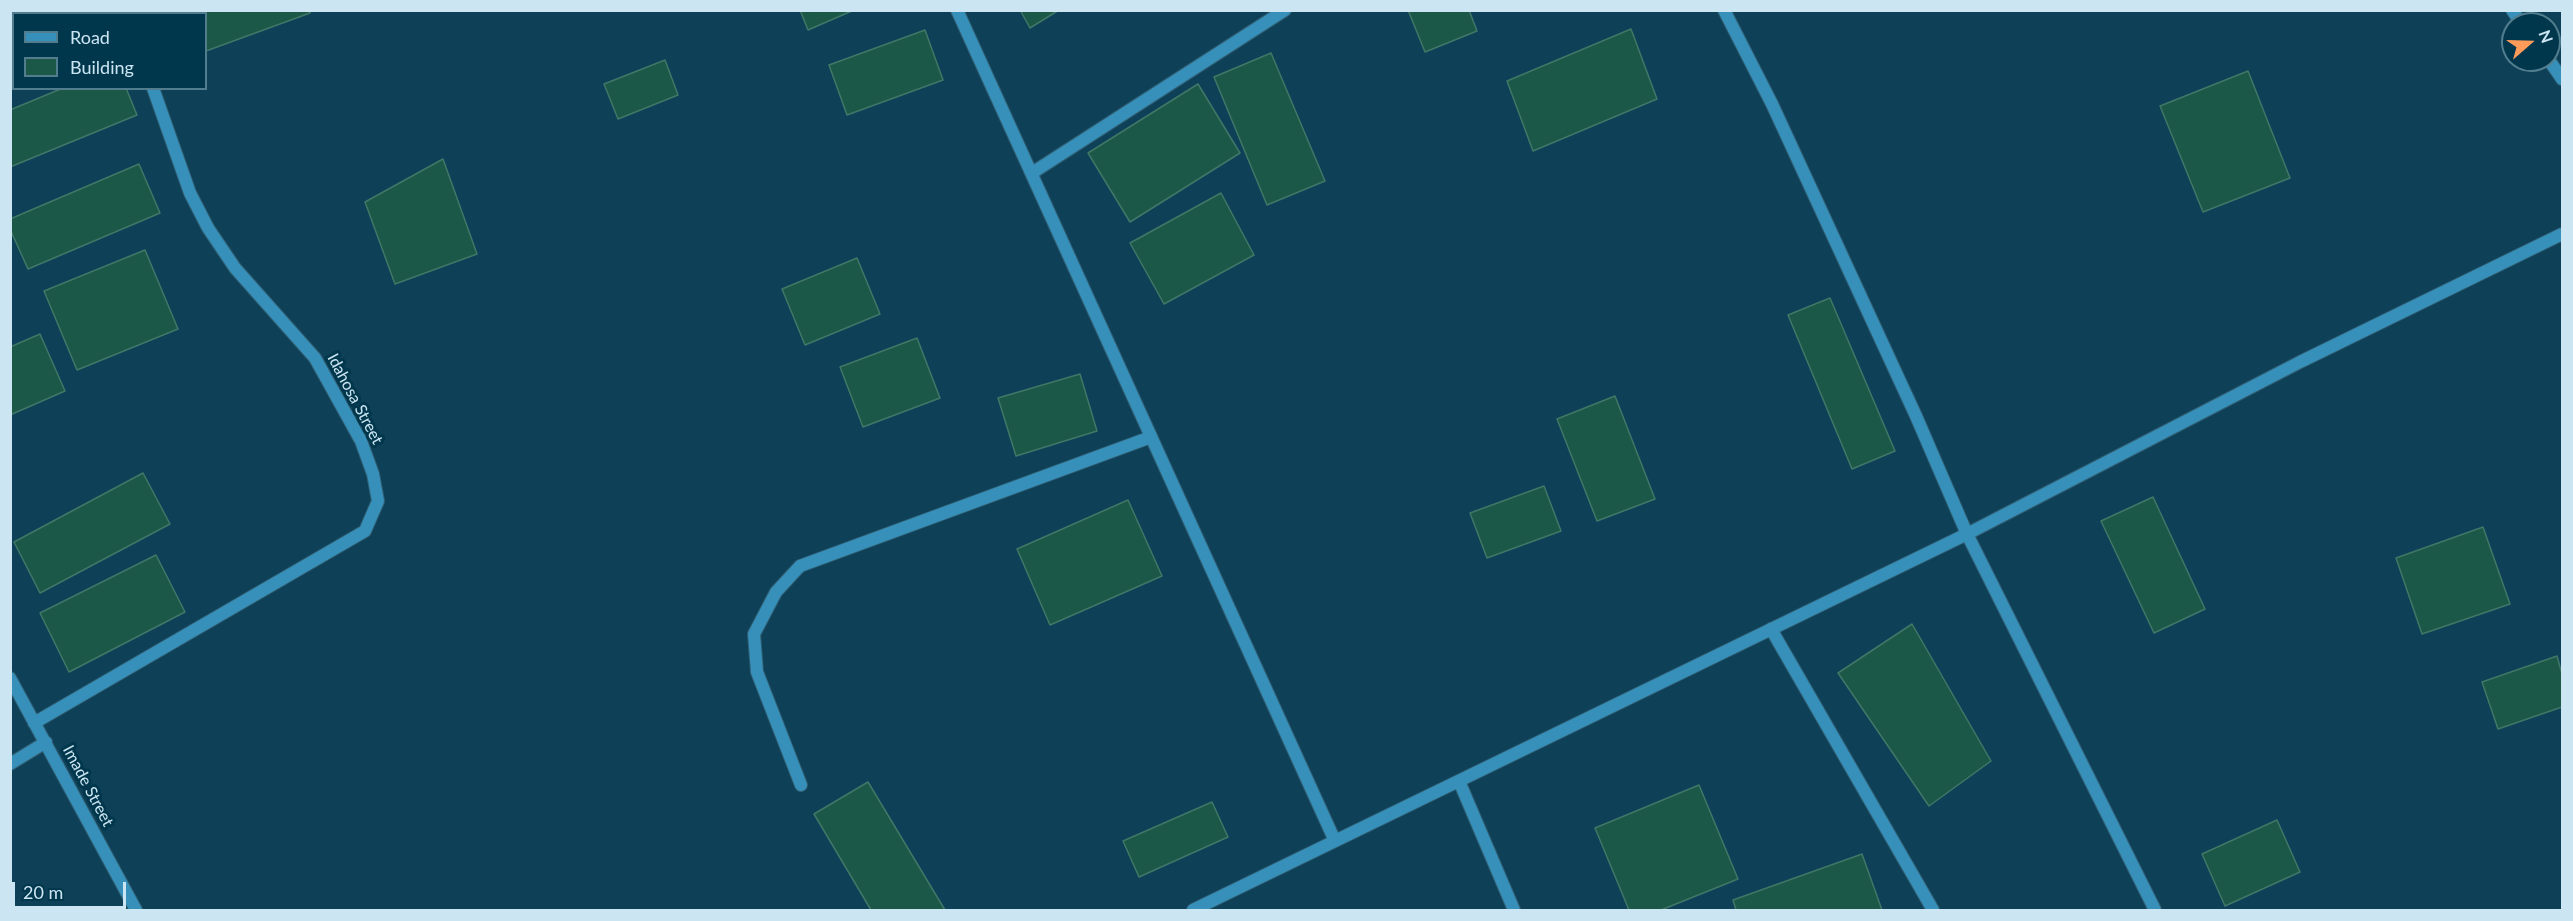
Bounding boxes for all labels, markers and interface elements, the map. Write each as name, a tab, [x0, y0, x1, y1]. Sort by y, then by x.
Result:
legend	[12, 12, 207, 90]
north arrow	[2501, 12, 2561, 72]
text: Road	[70, 26, 110, 48]
text: N	[2535, 27, 2558, 45]
text: Building	[70, 56, 134, 78]
street label: Idahosa Street	[323, 350, 387, 448]
street label: Imade Street	[59, 742, 117, 830]
scale bar	[15, 870, 129, 908]
text: 20 m	[23, 881, 63, 903]

